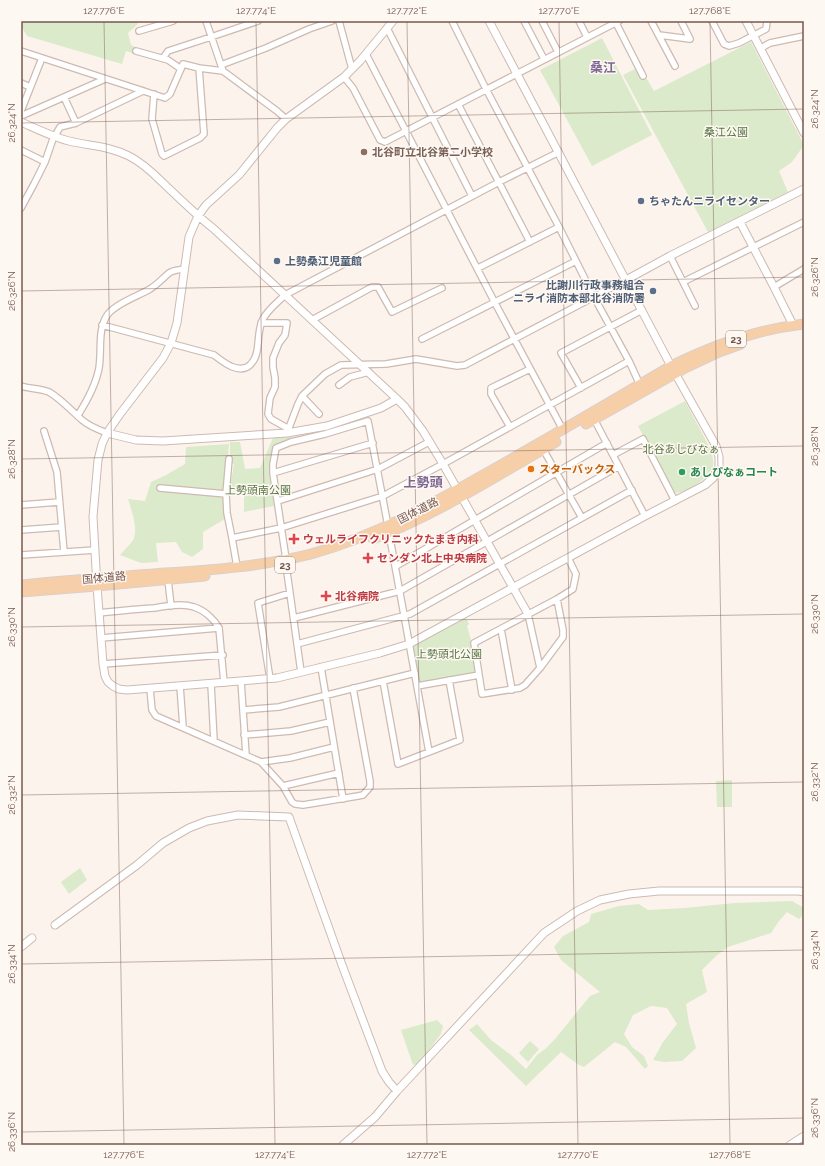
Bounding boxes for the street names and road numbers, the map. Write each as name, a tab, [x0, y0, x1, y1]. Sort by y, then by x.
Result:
road number: 23	[726, 331, 746, 347]
street label: 国体道路	[395, 495, 441, 527]
road number: 23	[275, 557, 295, 573]
street label: 国体道路	[82, 570, 126, 586]

